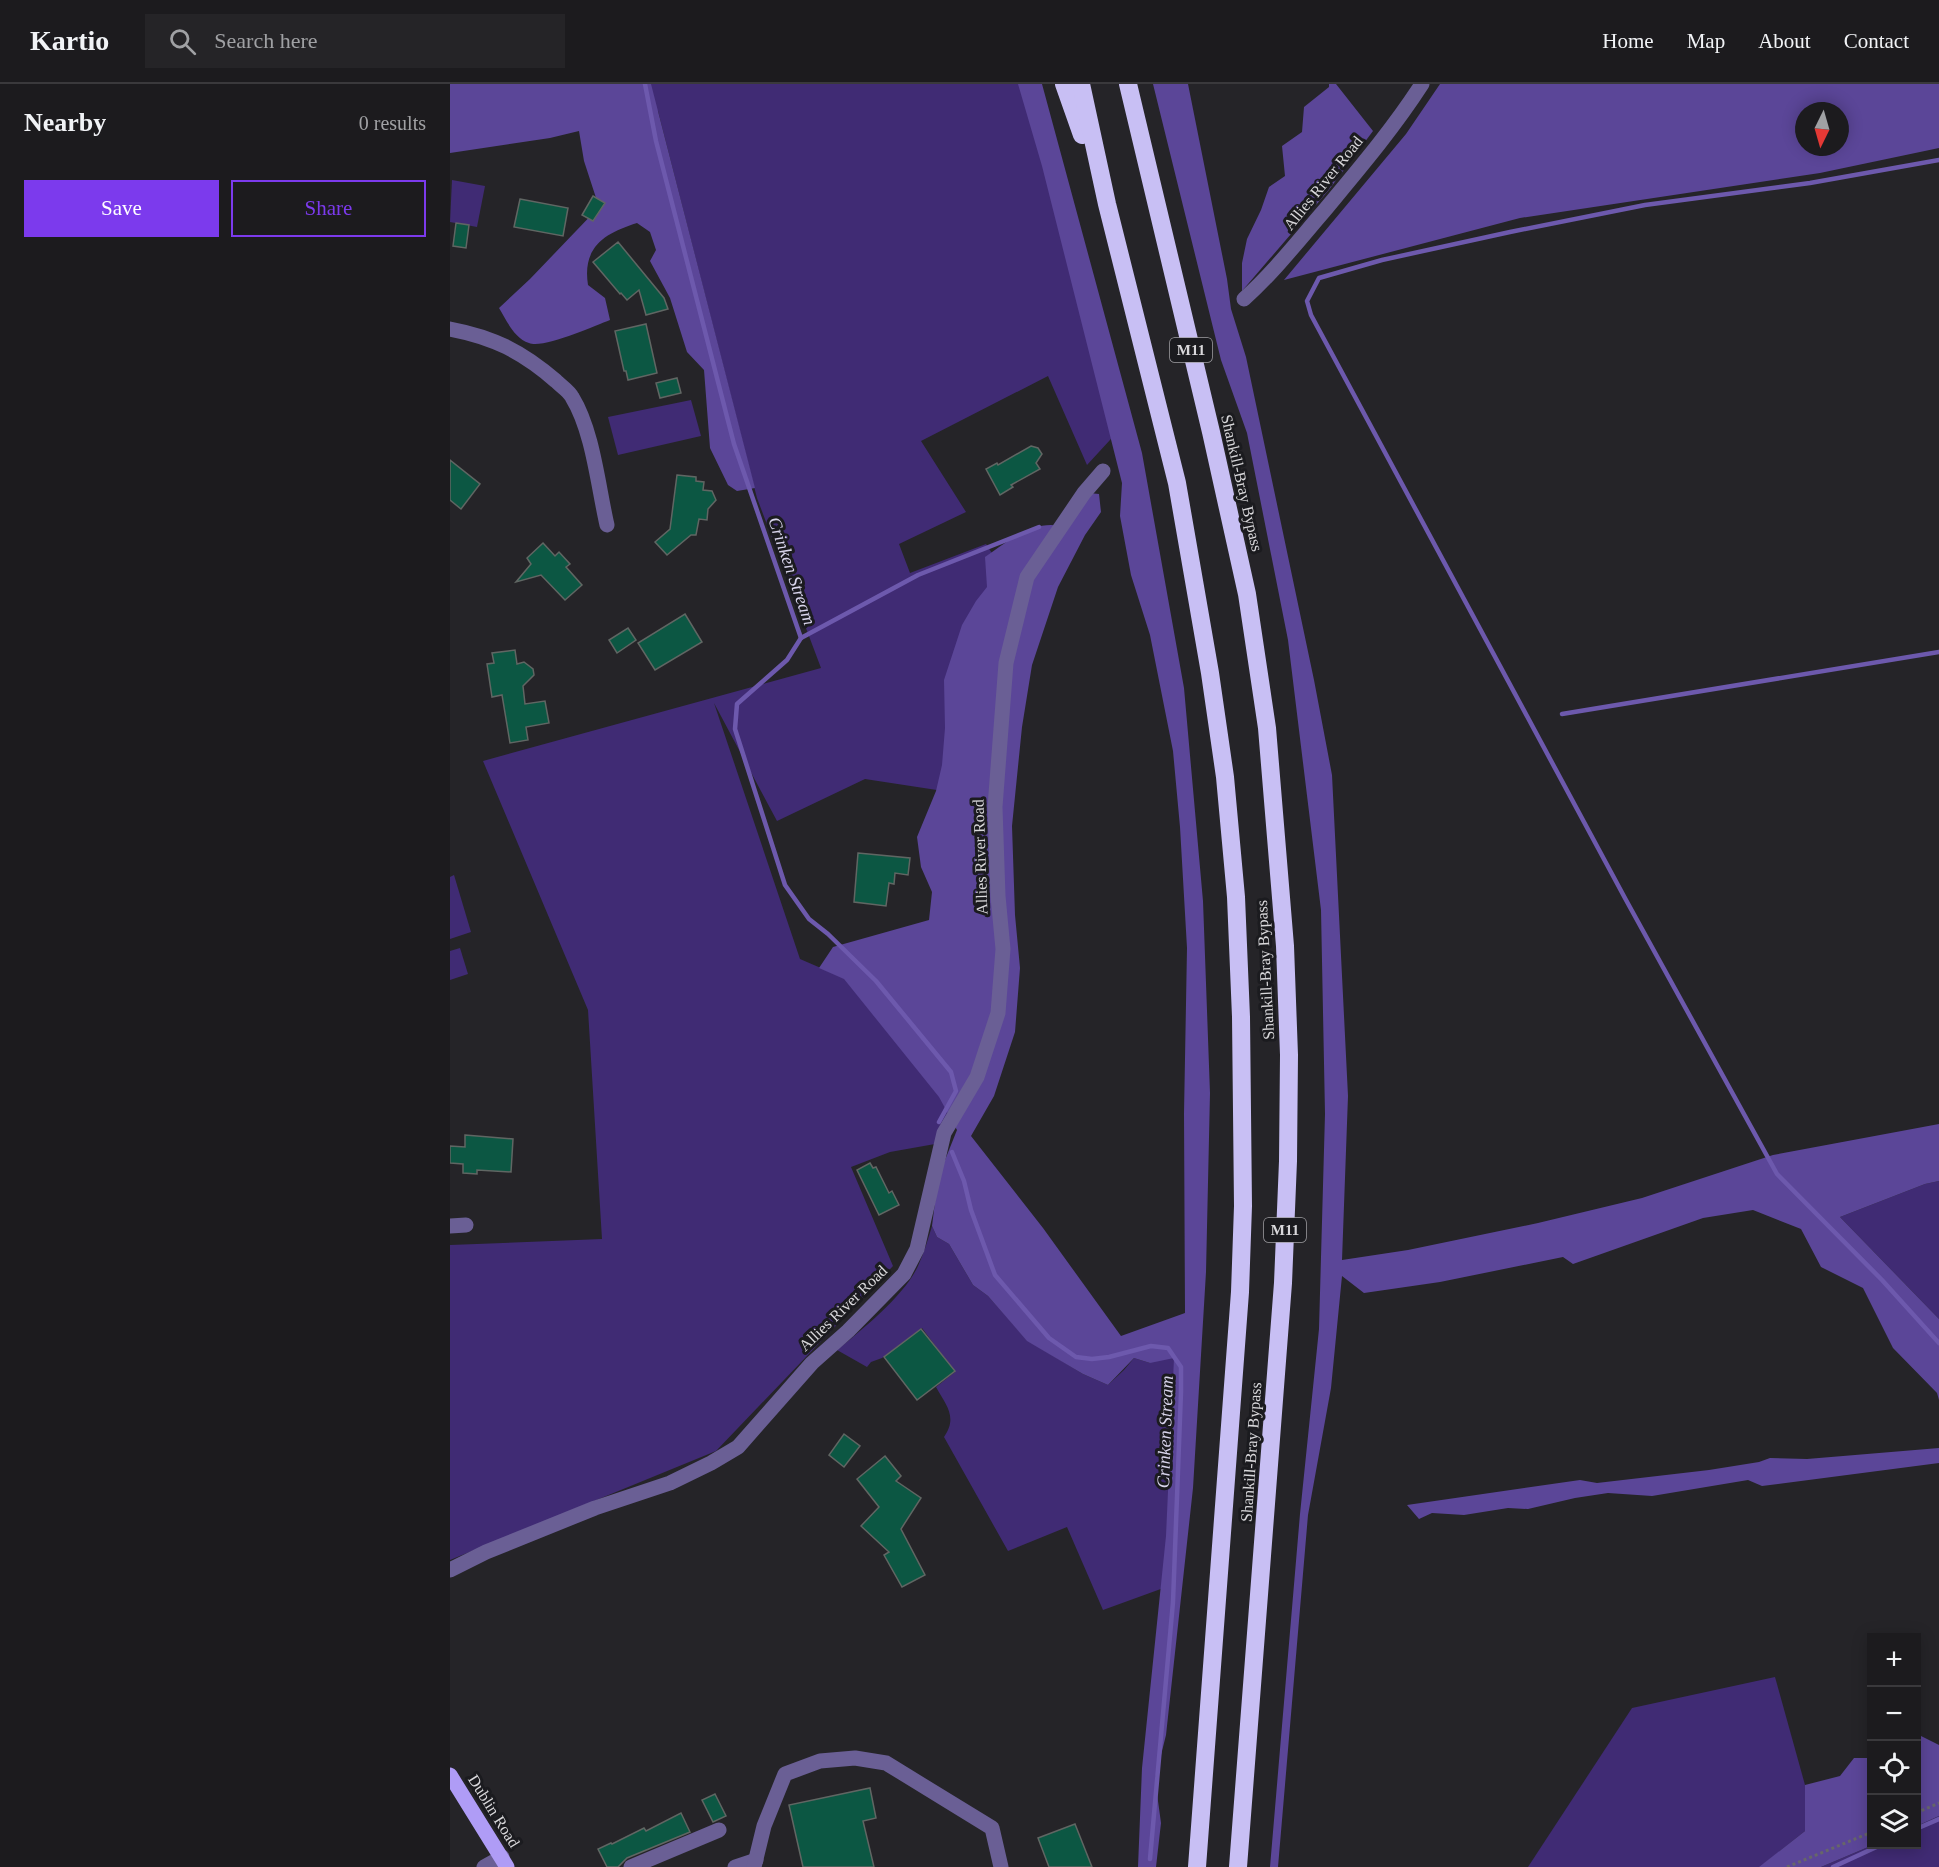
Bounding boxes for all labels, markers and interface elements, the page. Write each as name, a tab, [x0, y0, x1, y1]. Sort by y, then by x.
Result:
search box	[145, 14, 565, 68]
text: Kartio	[30, 25, 109, 56]
icon: search	[166, 25, 199, 58]
text: Search here	[214, 28, 318, 53]
text: Home	[1602, 29, 1654, 53]
text: Map	[1687, 29, 1725, 53]
text: About	[1758, 29, 1811, 53]
text: Contact	[1844, 29, 1909, 53]
north arrow	[1795, 102, 1849, 156]
text: Nearby	[24, 108, 106, 137]
text: 0 results	[359, 112, 426, 134]
street label: Allies River Road	[1280, 133, 1366, 233]
button: Save	[24, 180, 219, 237]
button: Share	[231, 180, 426, 237]
road number: M11	[1170, 338, 1212, 362]
street label: Shankill-Bray Bypass	[1217, 413, 1266, 553]
water label: Crinken Stream	[764, 514, 820, 628]
street label: Allies River Road	[969, 799, 991, 915]
street label: Shankill-Bray Bypass	[1253, 900, 1278, 1040]
road number: M11	[1264, 1218, 1306, 1242]
street label: Allies River Road	[796, 1262, 890, 1354]
water label: Crinken Stream	[1153, 1375, 1177, 1489]
street label: Shankill-Bray Bypass	[1238, 1382, 1265, 1522]
map controls	[1867, 1633, 1921, 1849]
button: +	[1867, 1633, 1921, 1687]
button: −	[1867, 1687, 1921, 1741]
button: locate	[1867, 1741, 1921, 1795]
street label: Dublin Road	[465, 1772, 523, 1850]
button: layers	[1867, 1795, 1921, 1849]

